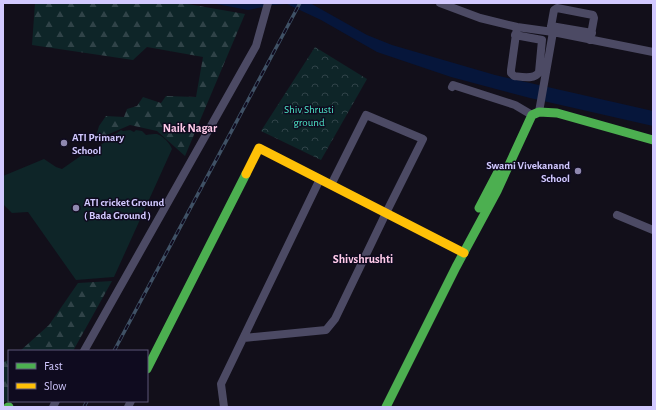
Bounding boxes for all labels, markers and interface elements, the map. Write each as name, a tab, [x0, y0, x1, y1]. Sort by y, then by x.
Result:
park label: Shiv Shrusti ground	[284, 104, 334, 128]
district label: Naik Nagar	[163, 122, 218, 134]
place label: ATI Primary School	[72, 132, 124, 156]
marker: ATI Primary School	[59, 138, 69, 148]
place label: Swami Vivekanand School	[486, 160, 570, 184]
marker: Swami Vivekanand School	[573, 166, 583, 176]
place label: ATI cricket Ground ( Bada Ground )	[84, 197, 164, 221]
marker: ATI cricket Ground ( Bada Ground )	[71, 203, 81, 213]
district label: Shivshrushti	[333, 253, 393, 265]
legend	[8, 350, 148, 402]
text: Fast	[44, 360, 63, 372]
text: Slow	[44, 380, 66, 392]

